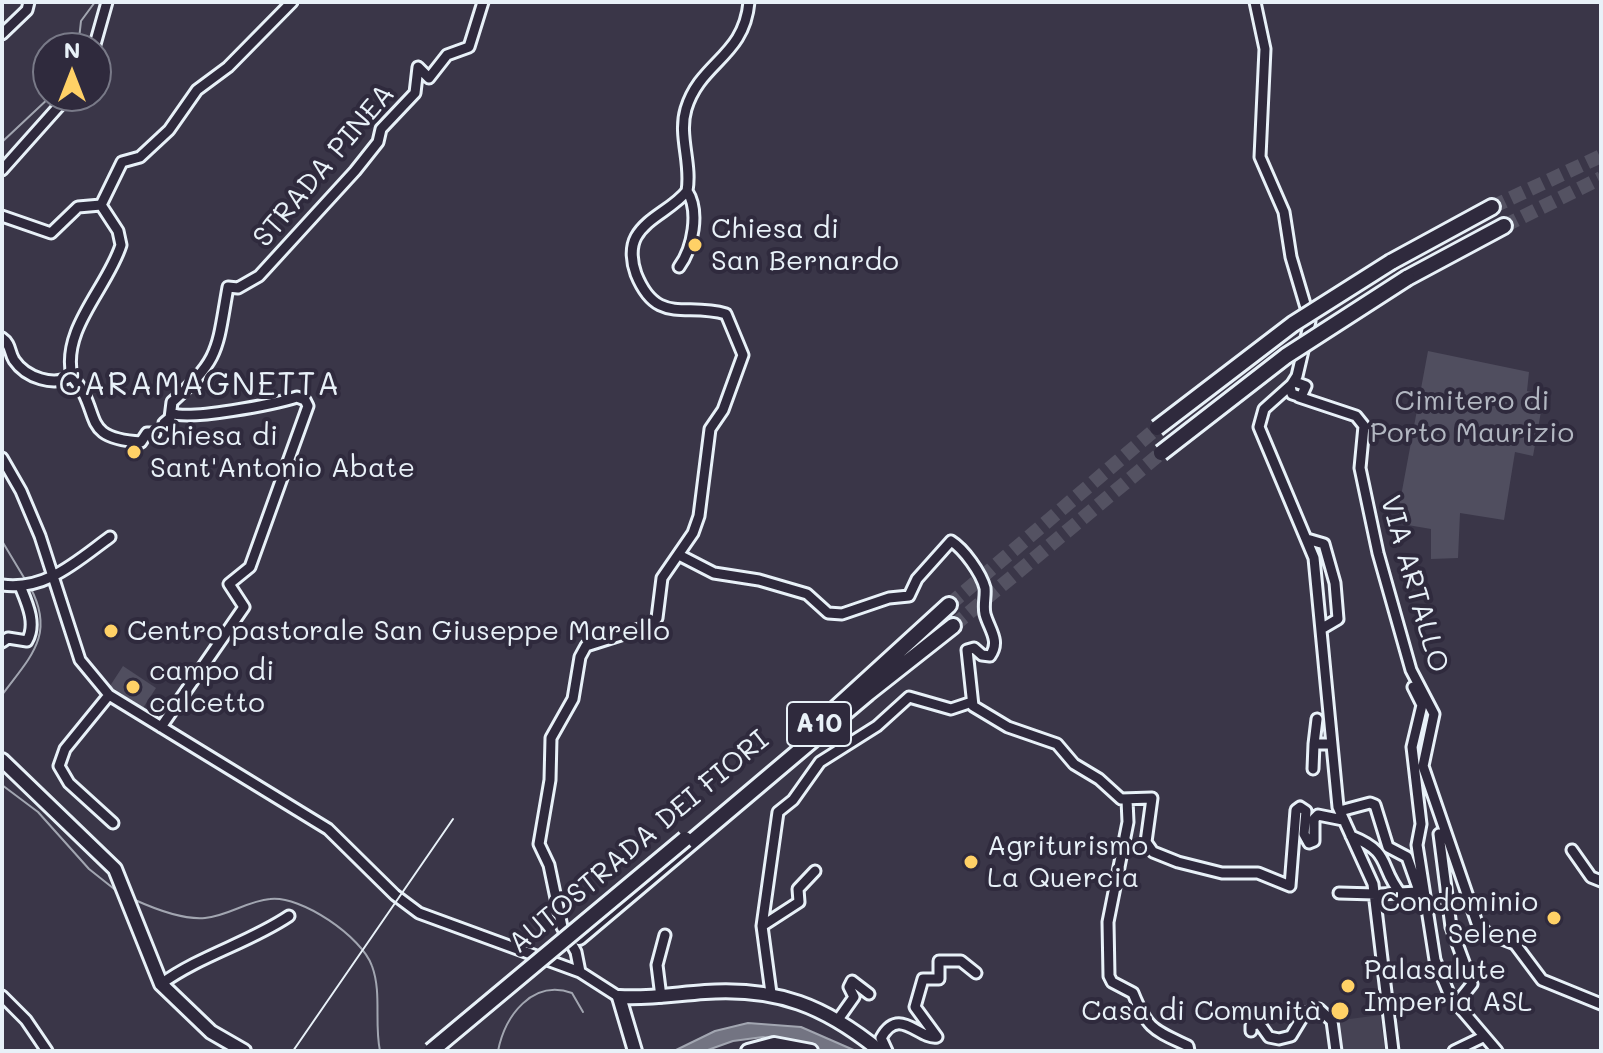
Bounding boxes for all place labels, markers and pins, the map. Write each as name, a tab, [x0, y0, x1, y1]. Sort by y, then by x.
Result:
place label: Chiesa di San Bernardo	[711, 212, 899, 278]
marker: Chiesa di San Bernardo	[686, 236, 704, 254]
place label: Chiesa di Sant'Antonio Abate	[150, 419, 415, 485]
marker: Chiesa di Sant'Antonio Abate	[125, 443, 143, 461]
place label: Centro pastorale San Giuseppe Marello	[127, 614, 670, 648]
marker: Centro pastorale San Giuseppe Marello	[102, 622, 120, 640]
place label: campo di calcetto	[149, 654, 274, 720]
marker: campo di calcetto	[124, 678, 142, 696]
place label: Agriturismo La Quercia	[987, 829, 1148, 895]
marker: Agriturismo La Quercia	[962, 853, 980, 871]
place label: Condominio Selene	[1380, 885, 1538, 951]
marker: Condominio Selene	[1545, 909, 1563, 927]
place label: Palasalute Imperia ASL	[1364, 953, 1532, 1019]
marker: Palasalute Imperia ASL	[1339, 977, 1357, 995]
place label: Casa di Comunità	[1081, 994, 1322, 1028]
marker: Casa di Comunità	[1329, 1000, 1351, 1022]

